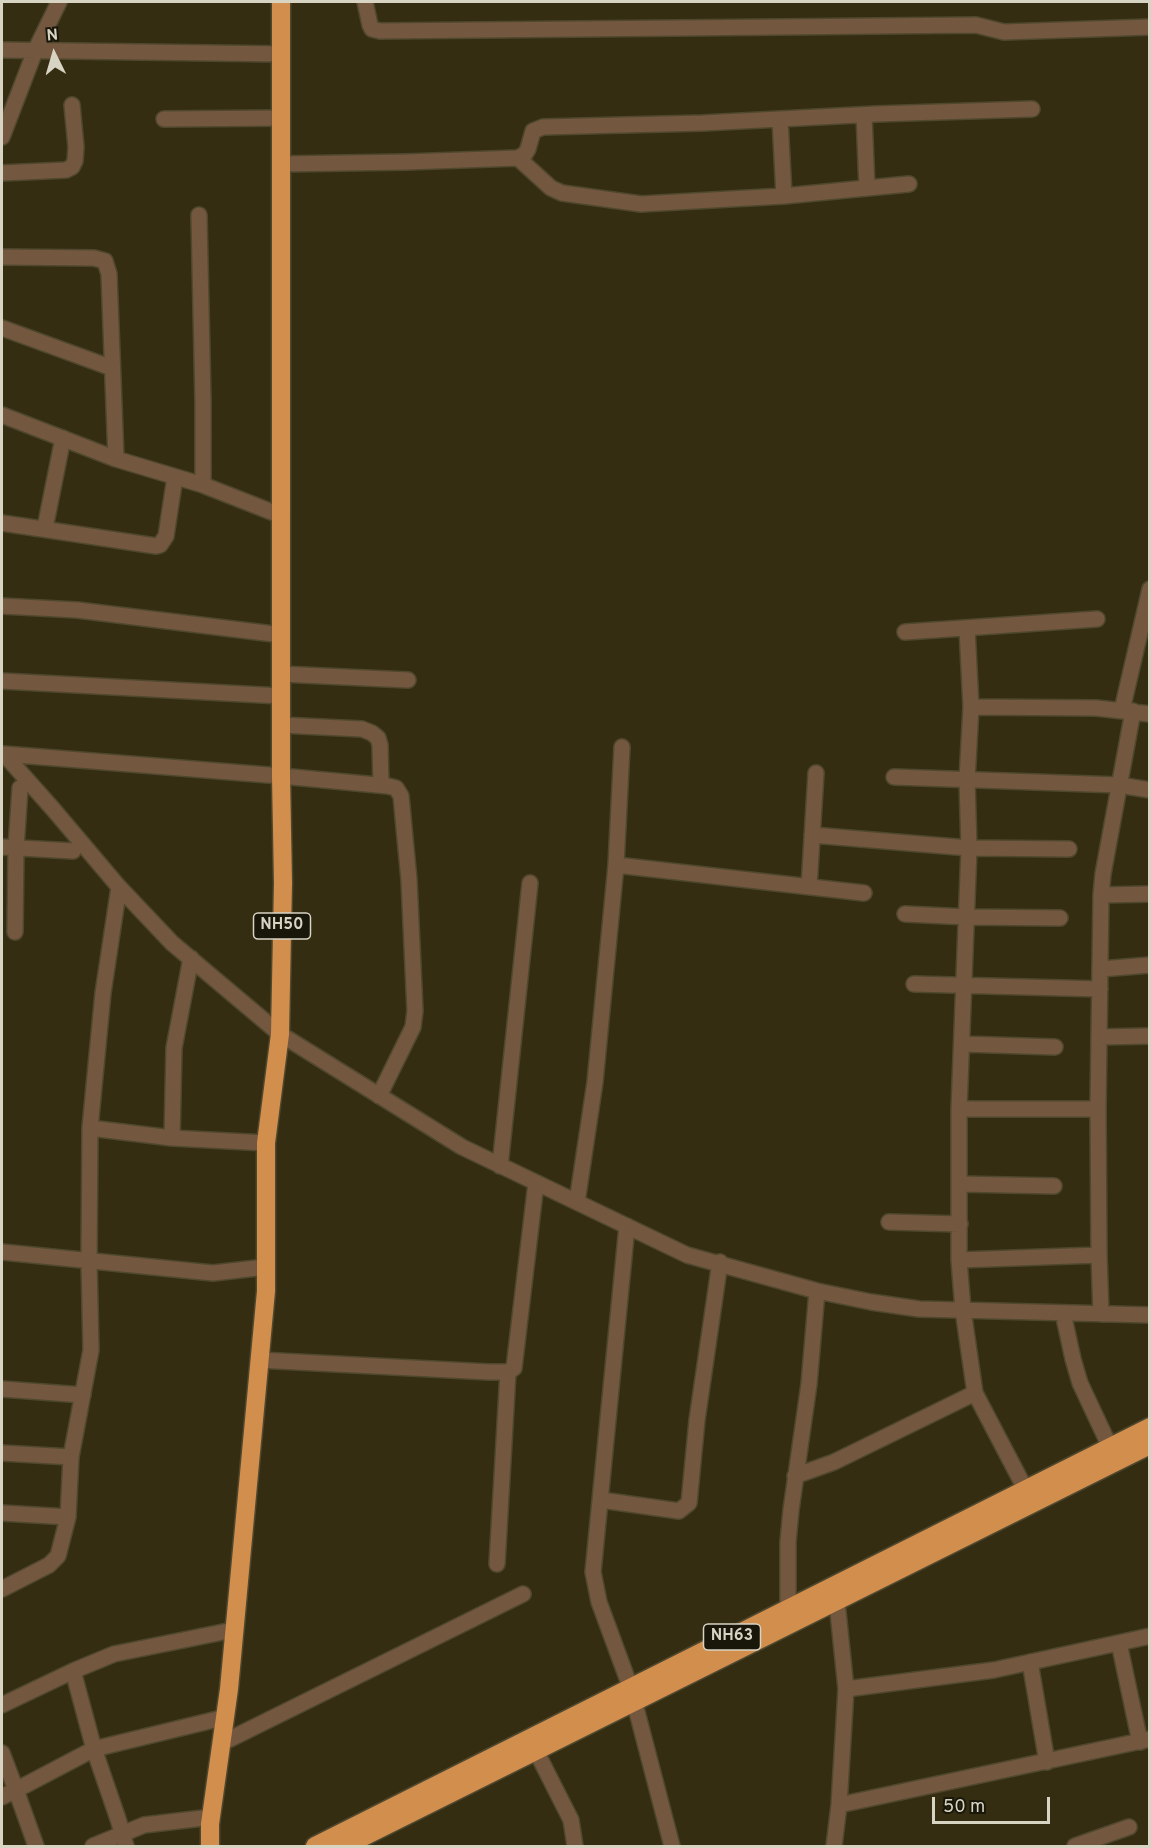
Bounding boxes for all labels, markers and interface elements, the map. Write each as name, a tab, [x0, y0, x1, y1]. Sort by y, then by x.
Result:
north arrow	[24, 24, 84, 84]
text: N	[46, 26, 59, 47]
road number: NH50	[254, 913, 310, 939]
road number: NH63	[704, 1624, 760, 1650]
scale bar	[935, 1785, 1054, 1823]
text: 50 m	[943, 1796, 985, 1819]

